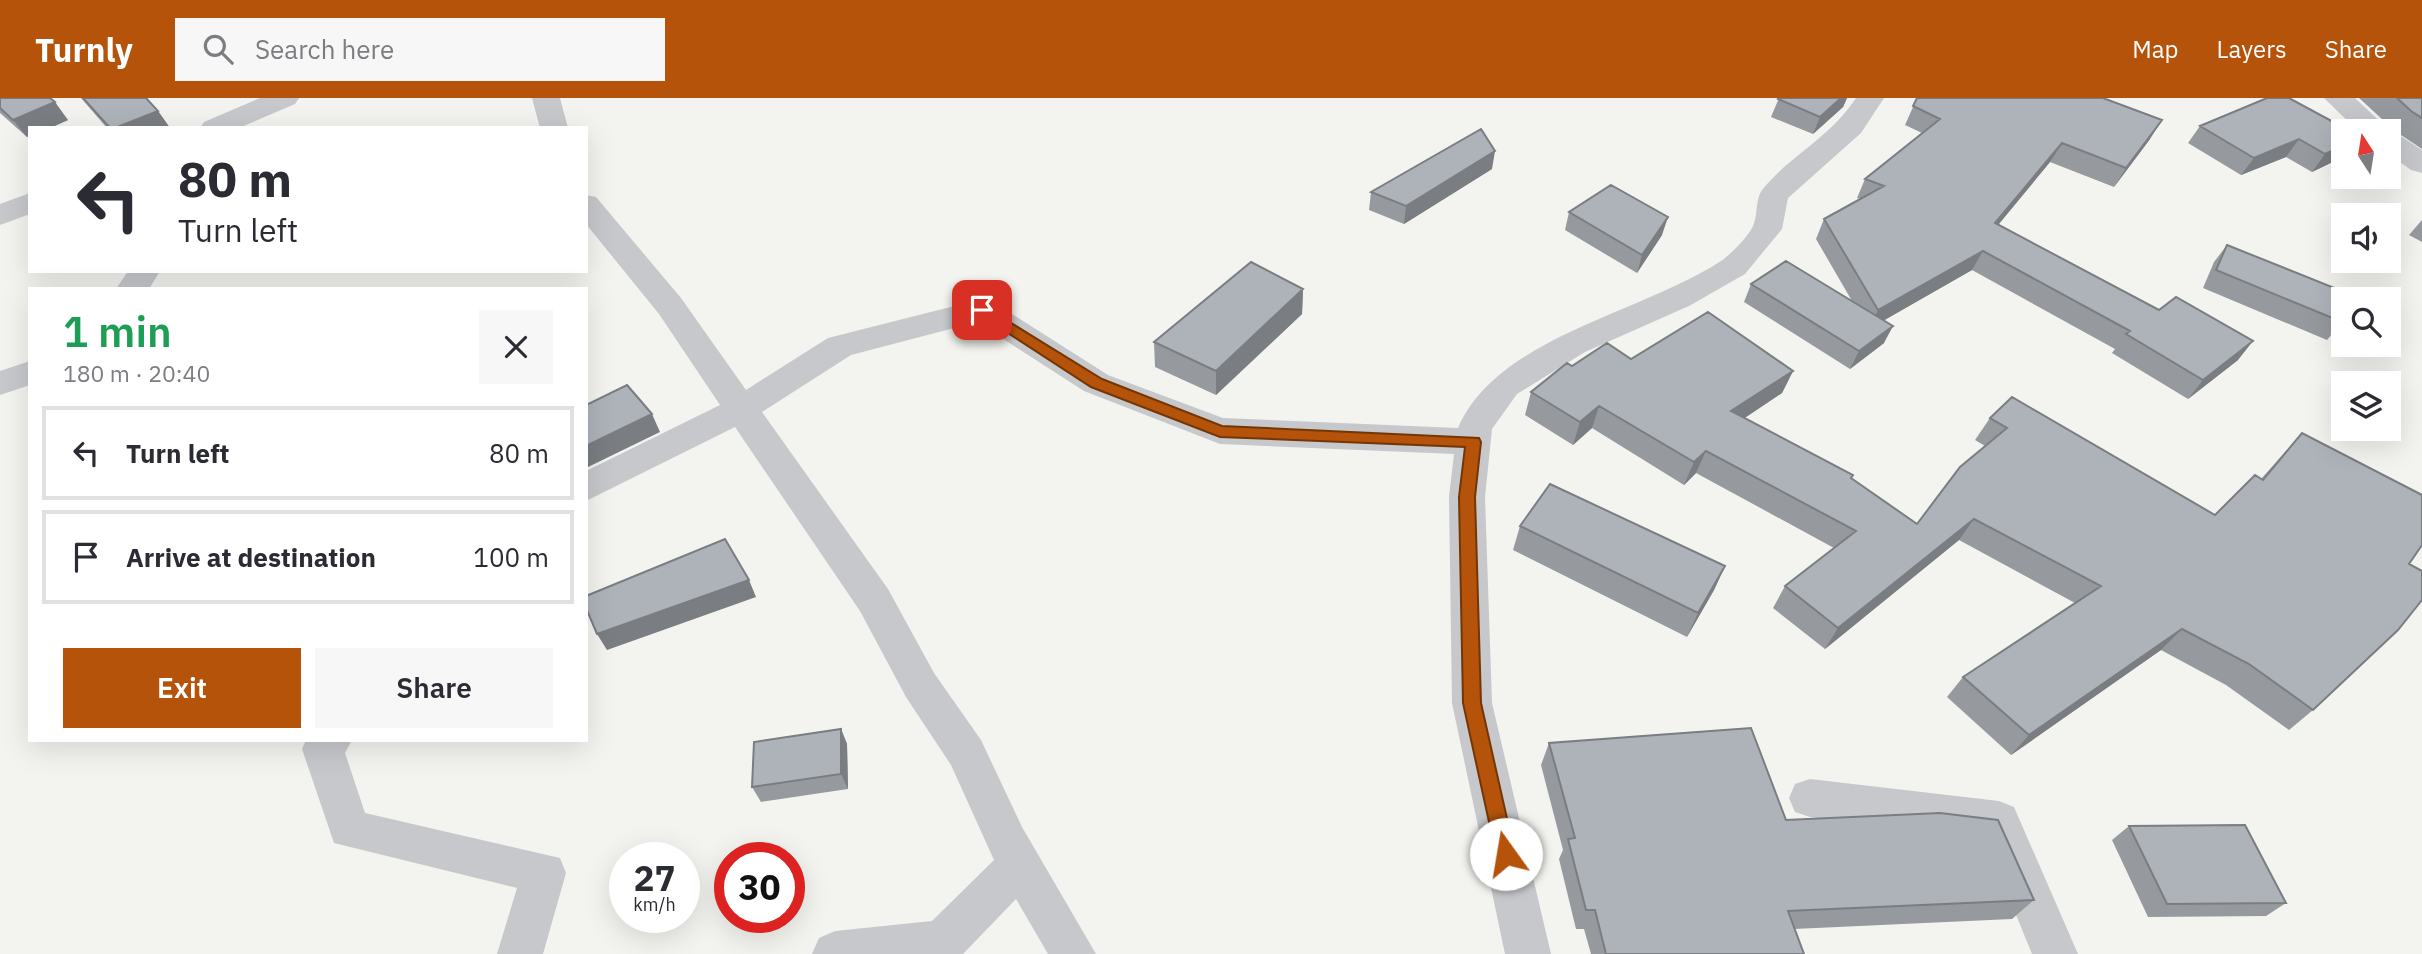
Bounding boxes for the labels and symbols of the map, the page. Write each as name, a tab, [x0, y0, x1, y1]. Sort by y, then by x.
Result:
north arrow	[2331, 119, 2401, 189]
pin	[952, 280, 1012, 340]
position arrow	[1469, 817, 1543, 891]
speed limit sign: 30	[714, 842, 805, 933]

